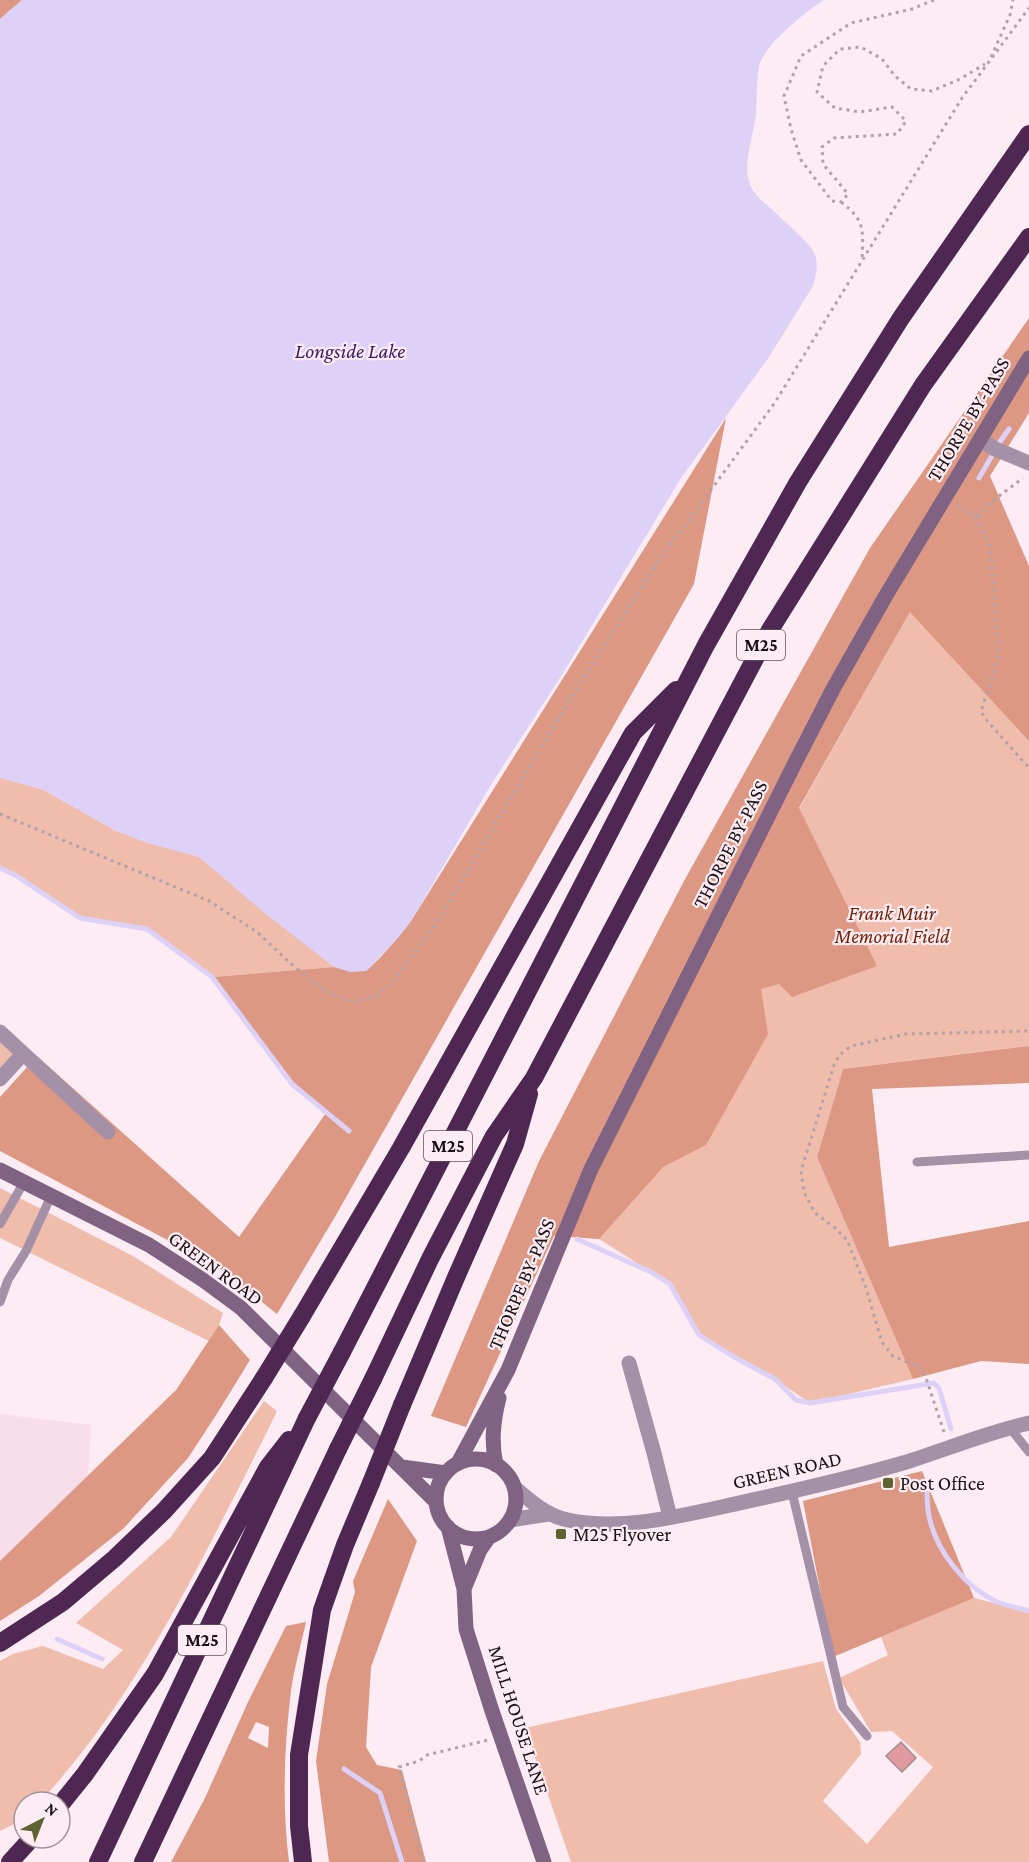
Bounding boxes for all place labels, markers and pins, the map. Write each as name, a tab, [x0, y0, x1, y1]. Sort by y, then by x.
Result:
place label: Post Office	[900, 1472, 985, 1494]
marker: Post Office	[881, 1476, 895, 1490]
place label: M25 Flyover	[573, 1523, 671, 1546]
marker: M25 Flyover	[554, 1527, 568, 1541]

